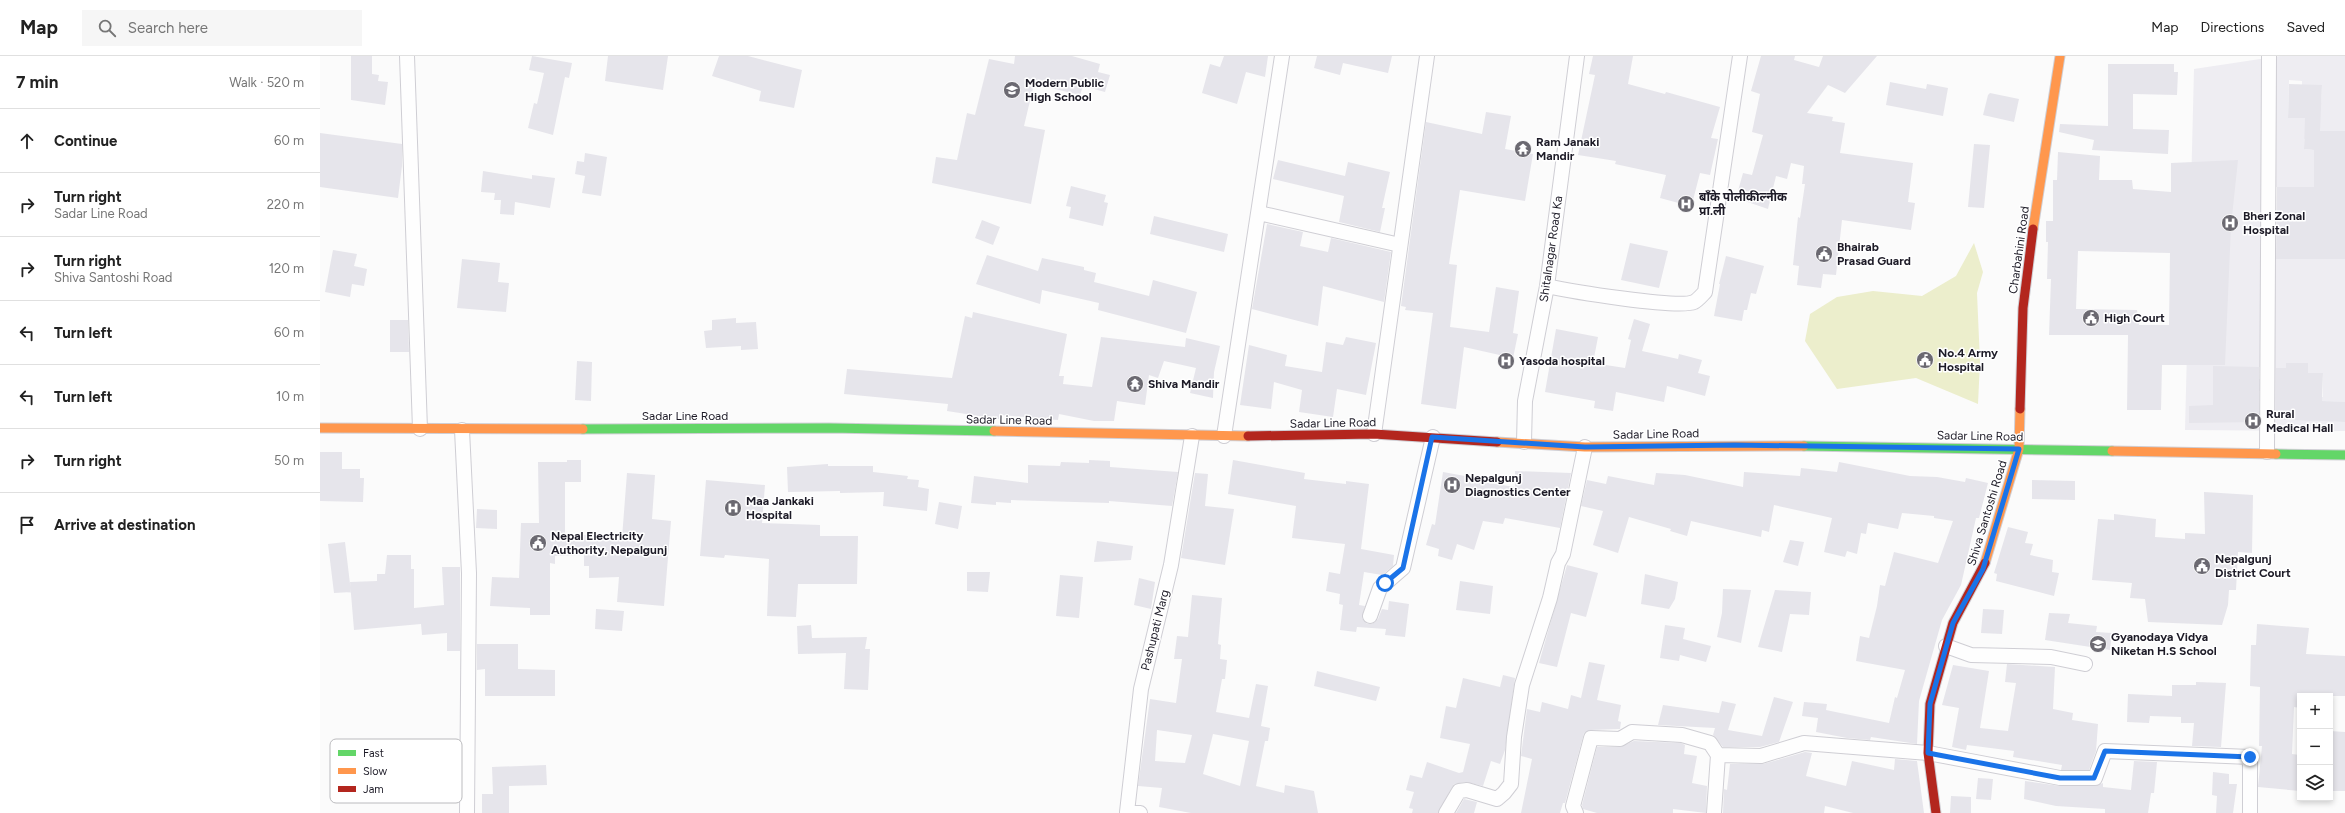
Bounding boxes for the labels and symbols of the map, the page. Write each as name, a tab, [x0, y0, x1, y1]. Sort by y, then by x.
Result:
place label: Modern Public High School	[1025, 76, 1105, 104]
school or university icon: Modern Public High School	[1002, 80, 1022, 100]
place label: Ram Janaki Mandir	[1536, 135, 1599, 163]
temple icon: Ram Janaki Mandir	[1513, 139, 1533, 159]
place label: बाँके पोलीकील्नीक प्रा.ली	[1699, 189, 1788, 218]
hospital icon: बाँके पोलीकील्नीक प्रा.ली	[1676, 194, 1696, 214]
street label: Shitalnagar Road Ka	[1537, 195, 1565, 303]
street label: Charbahini Road	[2006, 205, 2032, 295]
place label: Bheri Zonal Hospital	[2243, 209, 2305, 237]
hospital icon: Bheri Zonal Hospital	[2220, 213, 2240, 233]
place label: Bhairab Prasad Guard	[1837, 240, 1911, 268]
public building icon: Bhairab Prasad Guard	[1814, 244, 1834, 264]
public building icon: High Court	[2081, 308, 2101, 328]
place label: High Court	[2104, 311, 2165, 325]
place label: No.4 Army Hospital	[1938, 346, 1998, 374]
public building icon: No.4 Army Hospital	[1915, 350, 1935, 370]
hospital icon: Yasoda hospital	[1496, 351, 1516, 371]
place label: Yasoda hospital	[1519, 354, 1605, 368]
temple icon: Shiva Mandir	[1125, 374, 1145, 394]
place label: Shiva Mandir	[1148, 377, 1220, 391]
place label: Rural Medical Hall	[2266, 407, 2333, 435]
street label: Sadar Line Road	[642, 409, 728, 423]
hospital icon: Rural Medical Hall	[2243, 411, 2263, 431]
street label: Sadar Line Road	[966, 412, 1052, 428]
street label: Sadar Line Road	[1290, 415, 1376, 431]
street label: Sadar Line Road	[1613, 426, 1699, 442]
street label: Sadar Line Road	[1937, 428, 2023, 444]
street label: Shiva Santoshi Road	[1964, 459, 2010, 567]
place label: Nepalgunj Diagnostics Center	[1465, 471, 1571, 499]
hospital icon: Nepalgunj Diagnostics Center	[1442, 475, 1462, 495]
place label: Maa Jankaki Hospital	[746, 494, 814, 522]
hospital icon: Maa Jankaki Hospital	[723, 498, 743, 518]
place label: Nepal Electricity Authority, Nepalgunj	[551, 529, 667, 557]
public building icon: Nepal Electricity Authority, Nepalgunj	[528, 533, 548, 553]
place label: Nepalgunj District Court	[2215, 552, 2291, 580]
public building icon: Nepalgunj District Court	[2192, 556, 2212, 576]
route start	[1376, 574, 1394, 592]
street label: Pashupati Marg	[1138, 588, 1172, 672]
place label: Gyanodaya Vidya Niketan H.S School	[2111, 630, 2217, 658]
school or university icon: Gyanodaya Vidya Niketan H.S School	[2088, 634, 2108, 654]
legend	[330, 739, 462, 803]
text: Fast	[363, 747, 384, 760]
route end	[2241, 748, 2259, 766]
text: Slow	[363, 765, 387, 778]
text: Jam	[363, 783, 384, 796]

